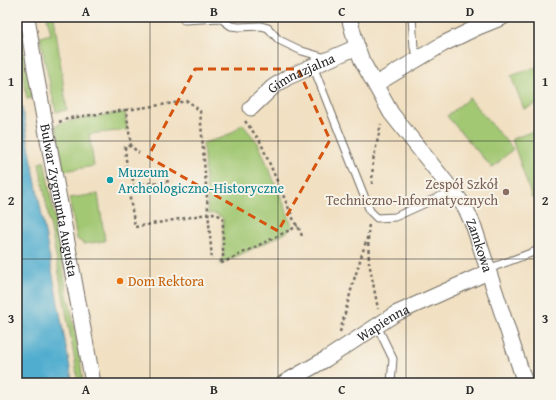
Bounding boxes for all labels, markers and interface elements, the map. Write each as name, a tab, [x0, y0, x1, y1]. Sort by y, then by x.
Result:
text: A	[82, 2, 91, 21]
text: B	[210, 2, 218, 21]
text: C	[338, 2, 346, 21]
text: D	[466, 2, 474, 21]
street label: Gimnazjalna	[263, 48, 338, 98]
text: 1	[8, 72, 14, 91]
text: 1	[542, 72, 548, 91]
street label: Bulwar Zygmunta Augusta	[35, 122, 83, 279]
place label: Muzeum Archeologiczno-Historyczne	[118, 162, 285, 198]
place label: Zespół Szkół Techniczno-Informatycznych	[326, 174, 498, 210]
marker: Muzeum Archeologiczno-Historyczne	[105, 175, 115, 185]
marker: Zespół Szkół Techniczno-Informatycznych	[501, 187, 511, 197]
text: 2	[8, 191, 15, 210]
text: 2	[542, 191, 549, 210]
street label: Zamkowa	[461, 215, 498, 275]
place label: Dom Rektora	[128, 271, 205, 291]
marker: Dom Rektora	[115, 276, 125, 286]
street label: Wapienna	[353, 299, 413, 346]
text: 3	[8, 309, 14, 328]
text: 3	[542, 309, 548, 328]
text: A	[82, 380, 91, 399]
text: B	[210, 380, 218, 399]
text: C	[338, 380, 346, 399]
text: D	[466, 380, 474, 399]

